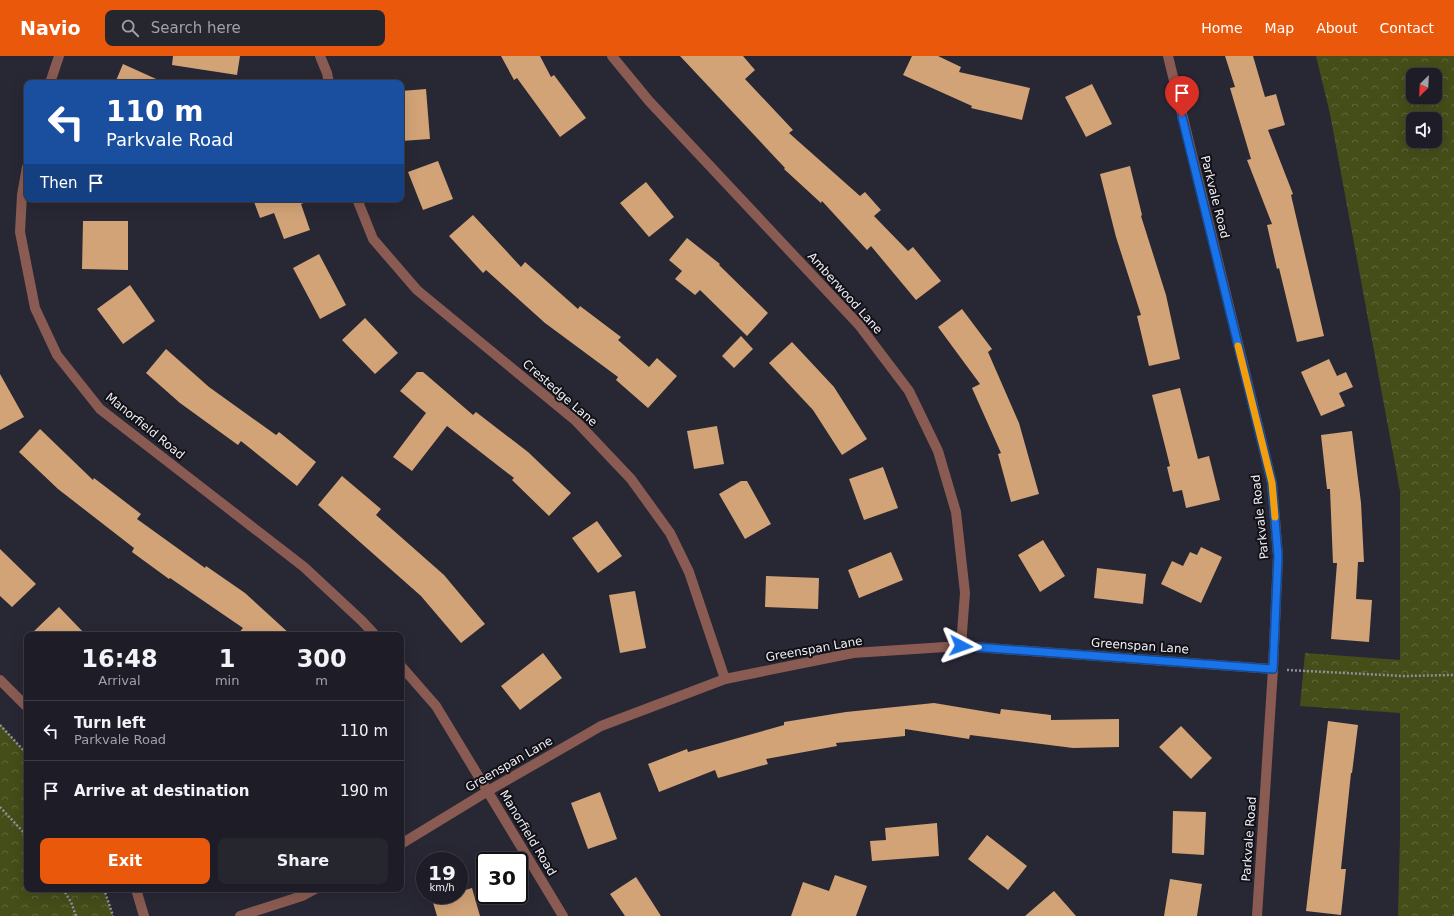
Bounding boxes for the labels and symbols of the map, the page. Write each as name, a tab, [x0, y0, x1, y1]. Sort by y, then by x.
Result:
north arrow	[1406, 68, 1442, 104]
pin	[1165, 76, 1199, 117]
street label: Parkvale Road	[1198, 154, 1232, 240]
street label: Amberwood Lane	[805, 249, 885, 337]
street label: Crestedge Lane	[520, 357, 600, 429]
street label: Manorfield Road	[103, 390, 187, 462]
street label: Parkvale Road	[1249, 474, 1271, 560]
position arrow	[940, 625, 982, 667]
street label: Greenspan Lane	[765, 634, 863, 664]
street label: Greenspan Lane	[1091, 636, 1189, 656]
street label: Greenspan Lane	[463, 733, 555, 795]
street label: Manorfield Road	[497, 788, 559, 878]
street label: Parkvale Road	[1239, 796, 1259, 882]
speed limit sign: 30	[476, 852, 528, 904]

